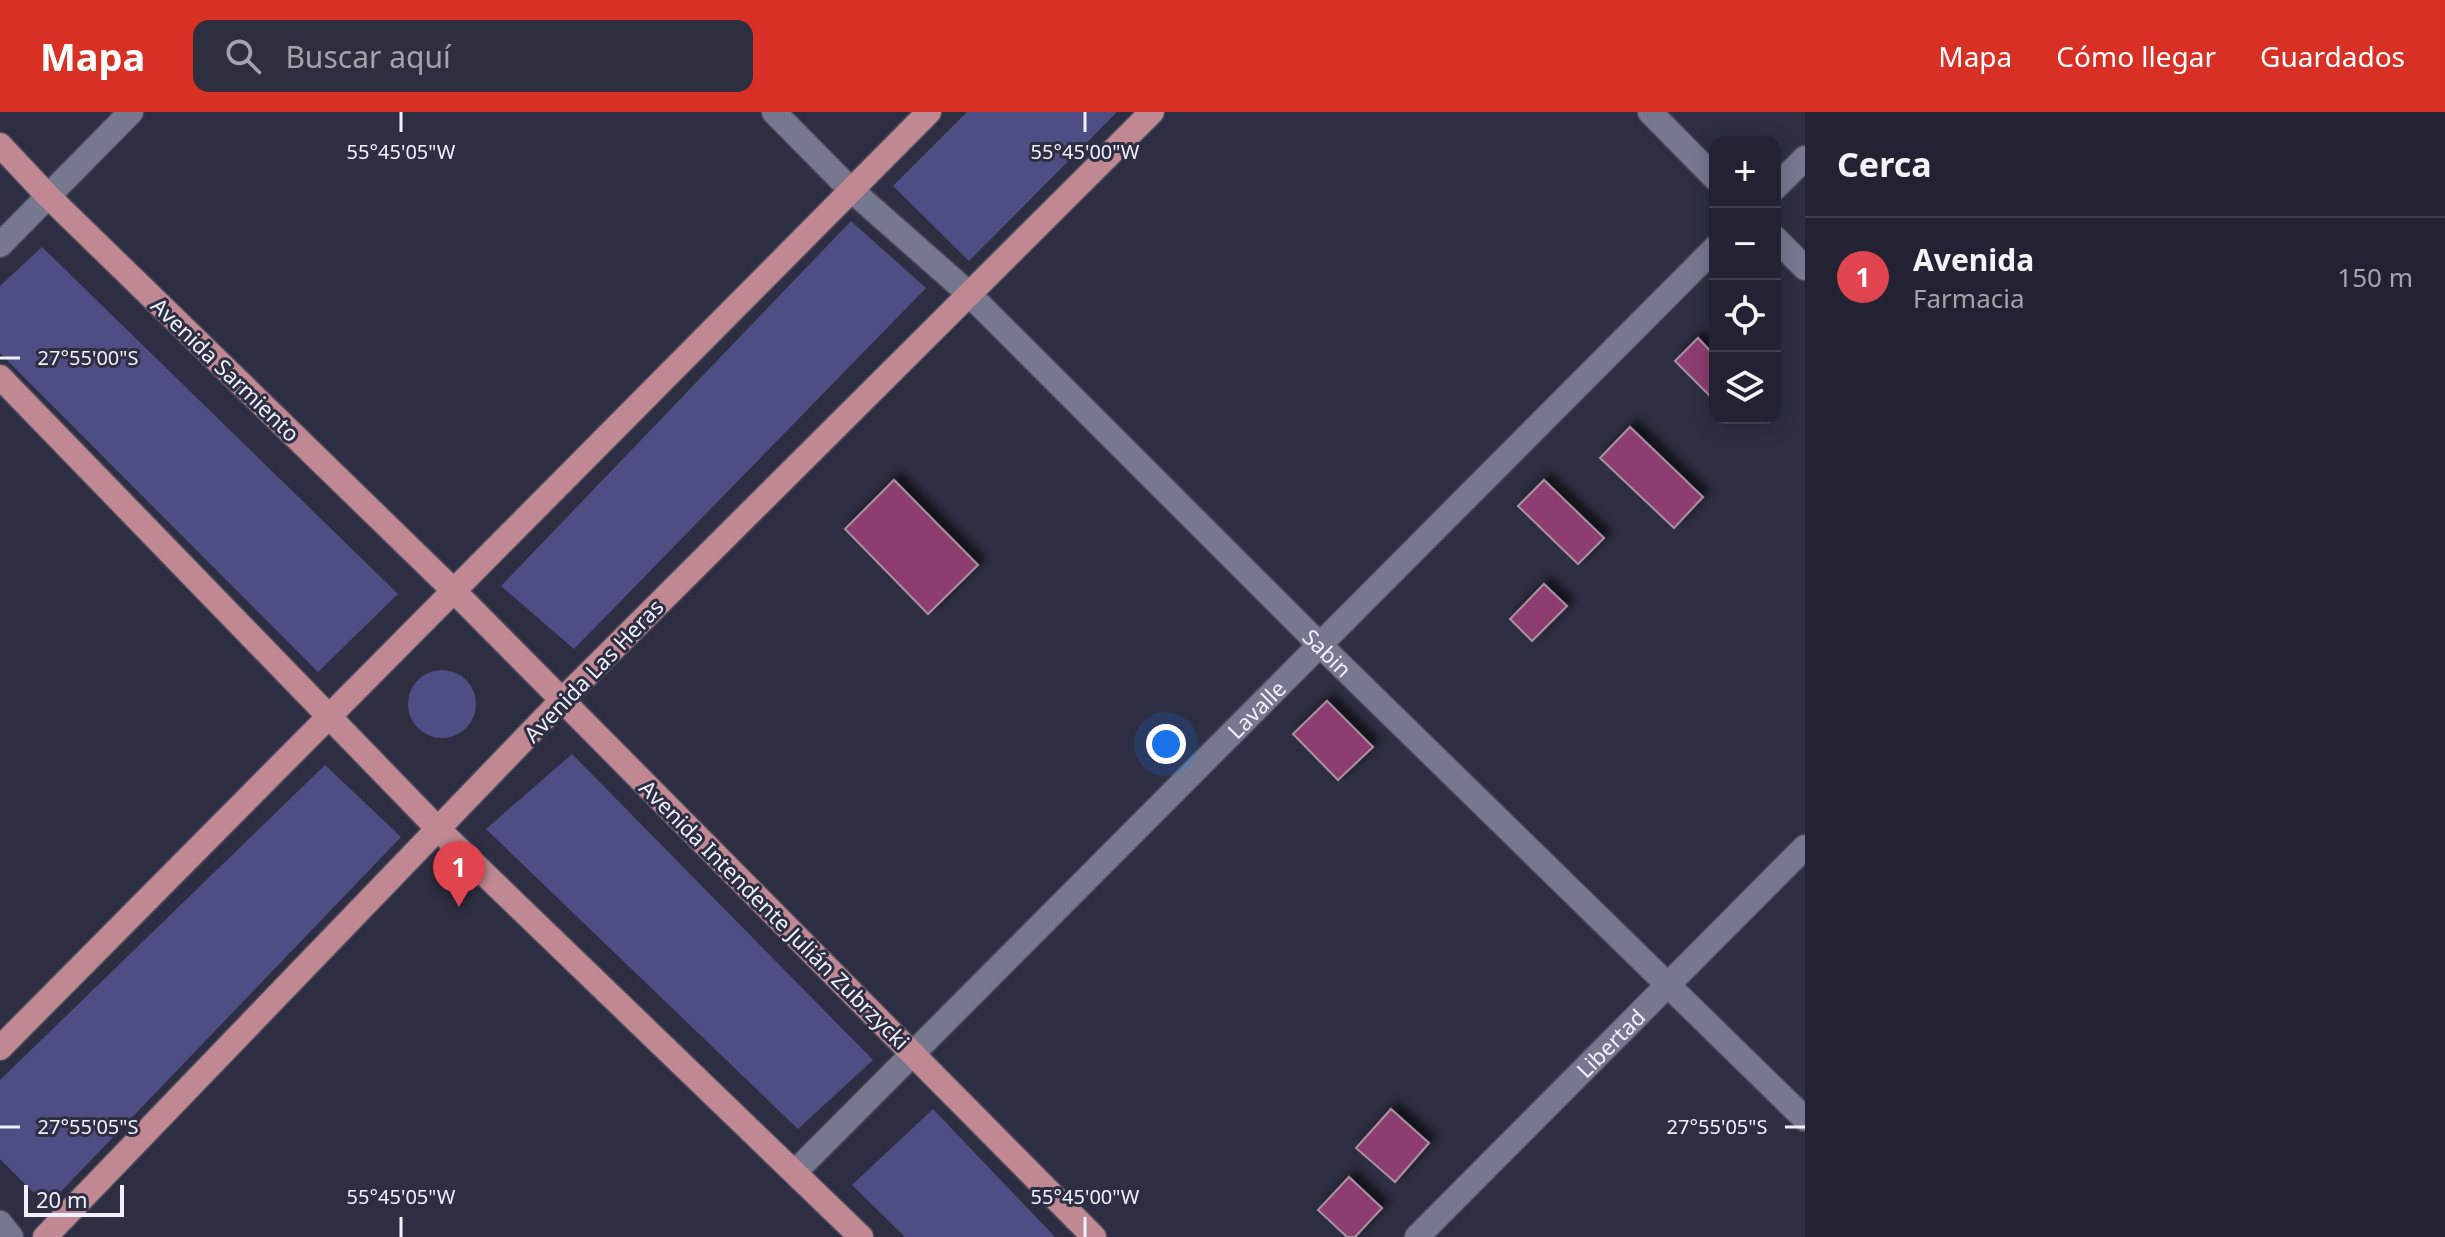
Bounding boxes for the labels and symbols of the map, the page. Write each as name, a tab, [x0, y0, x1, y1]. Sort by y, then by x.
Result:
text: 55°45'05"W	[347, 138, 456, 165]
text: 55°45'00"W	[1031, 138, 1140, 165]
street label: Avenida Sarmiento	[145, 290, 307, 448]
text: 27°55'00"S	[38, 344, 138, 371]
street label: Avenida Las Heras	[517, 592, 669, 748]
street label: Sabin	[1297, 622, 1359, 683]
street label: Lavalle	[1220, 673, 1292, 745]
your location	[1146, 724, 1186, 764]
street label: Avenida Intendente Julián Zubrzycki	[634, 773, 916, 1055]
pin: 1	[433, 841, 485, 907]
street label: Libertad	[1569, 1002, 1651, 1084]
text: 27°55'05"S	[38, 1113, 138, 1140]
text: 27°55'05"S	[1667, 1113, 1767, 1140]
scale bar	[24, 1181, 124, 1217]
text: 55°45'05"W	[347, 1183, 456, 1210]
text: 55°45'00"W	[1031, 1183, 1140, 1210]

